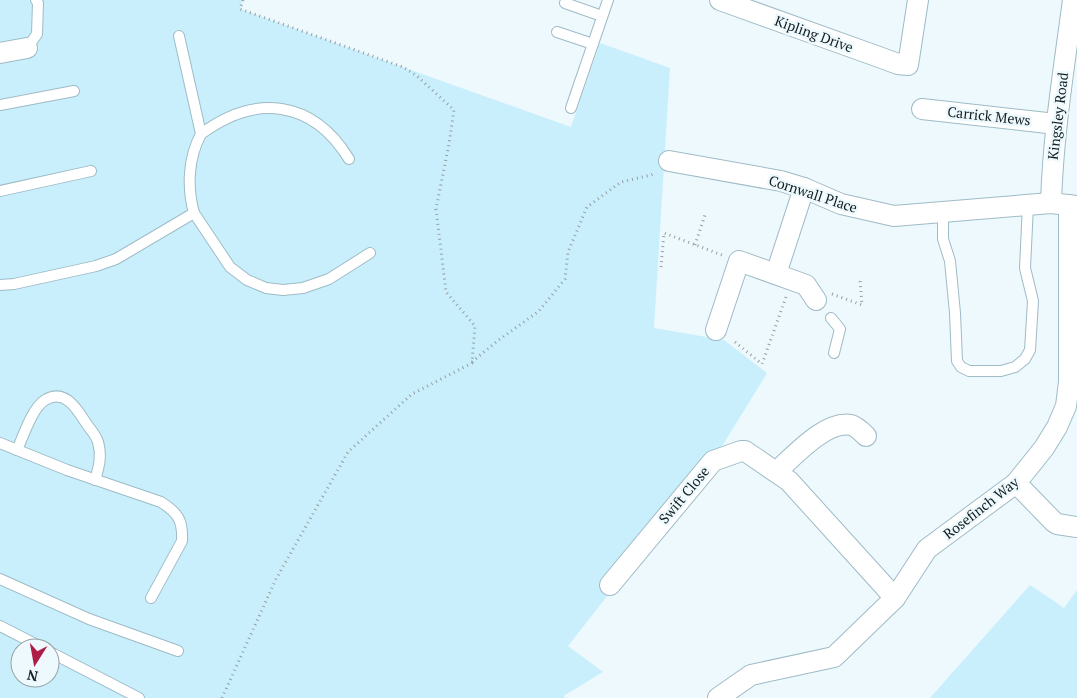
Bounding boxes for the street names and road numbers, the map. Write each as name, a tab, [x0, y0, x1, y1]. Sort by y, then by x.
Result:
street label: Kipling Drive	[772, 11, 856, 56]
street label: Kingsley Road	[1043, 71, 1072, 161]
street label: Carrick Mews	[946, 102, 1032, 129]
street label: Cornwall Place	[766, 170, 860, 217]
street label: Swift Close	[654, 462, 713, 527]
street label: Rosefinch Way	[939, 472, 1023, 543]

